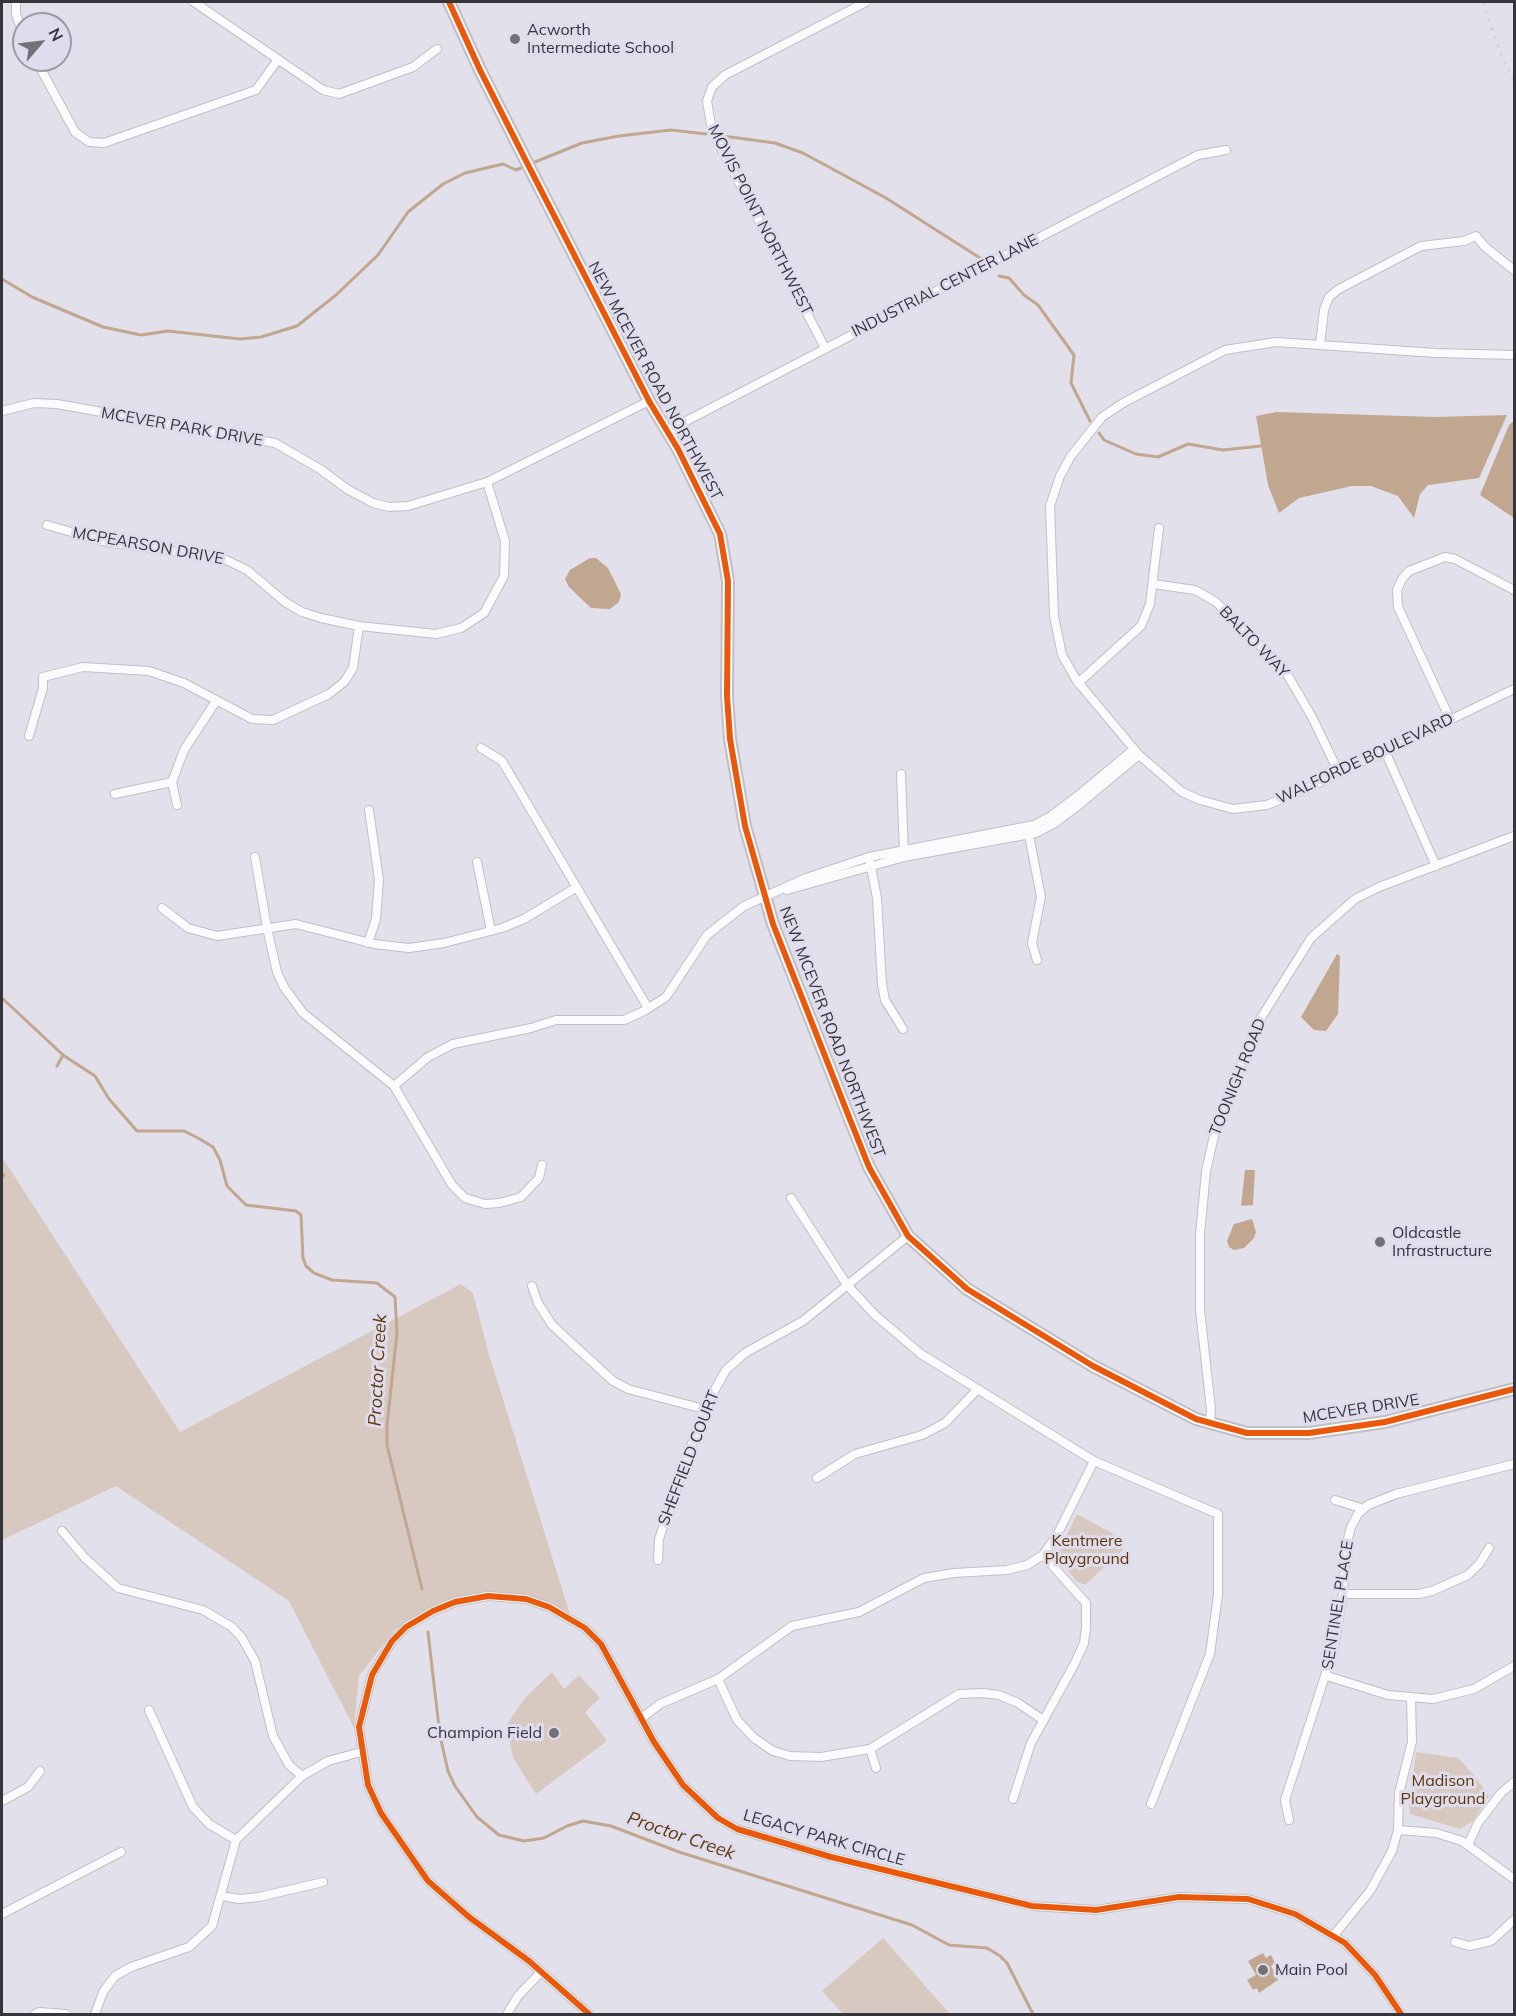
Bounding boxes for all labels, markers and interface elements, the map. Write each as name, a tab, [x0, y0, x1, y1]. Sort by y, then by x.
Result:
north arrow	[12, 12, 72, 72]
place label: Acworth Intermediate School	[527, 20, 674, 58]
text: N	[44, 24, 68, 45]
marker: Acworth Intermediate School	[508, 32, 522, 46]
street label: MOVIS POINT NORTHWEST	[703, 122, 817, 318]
street label: INDUSTRIAL CENTER LANE	[848, 230, 1042, 342]
street label: NEW MCEVER ROAD NORTHWEST	[584, 258, 726, 504]
street label: MCEVER PARK DRIVE	[100, 403, 264, 451]
street label: MCPEARSON DRIVE	[71, 523, 225, 569]
street label: BALTO WAY	[1215, 602, 1293, 682]
street label: WALFORDE BOULEVARD	[1273, 709, 1457, 809]
street label: NEW MCEVER ROAD NORTHWEST	[775, 904, 889, 1160]
street label: TOONIGH ROAD	[1206, 1016, 1270, 1138]
place label: Oldcastle Infrastructure	[1392, 1223, 1492, 1261]
marker: Oldcastle Infrastructure	[1373, 1235, 1387, 1249]
water label: Proctor Creek	[364, 1313, 392, 1427]
street label: SHEFFIELD COURT	[654, 1388, 724, 1528]
street label: MCEVER DRIVE	[1301, 1390, 1421, 1428]
park label: Kentmere Playground	[1045, 1531, 1129, 1569]
street label: SENTINEL PLACE	[1318, 1539, 1358, 1671]
place label: Champion Field	[427, 1723, 542, 1743]
marker: Champion Field	[547, 1726, 561, 1740]
park label: Madison Playground	[1401, 1771, 1485, 1809]
street label: LEGACY PARK CIRCLE	[741, 1806, 907, 1870]
water label: Proctor Creek	[624, 1807, 738, 1865]
place label: Main Pool	[1275, 1960, 1348, 1980]
marker: Main Pool	[1256, 1963, 1270, 1977]

